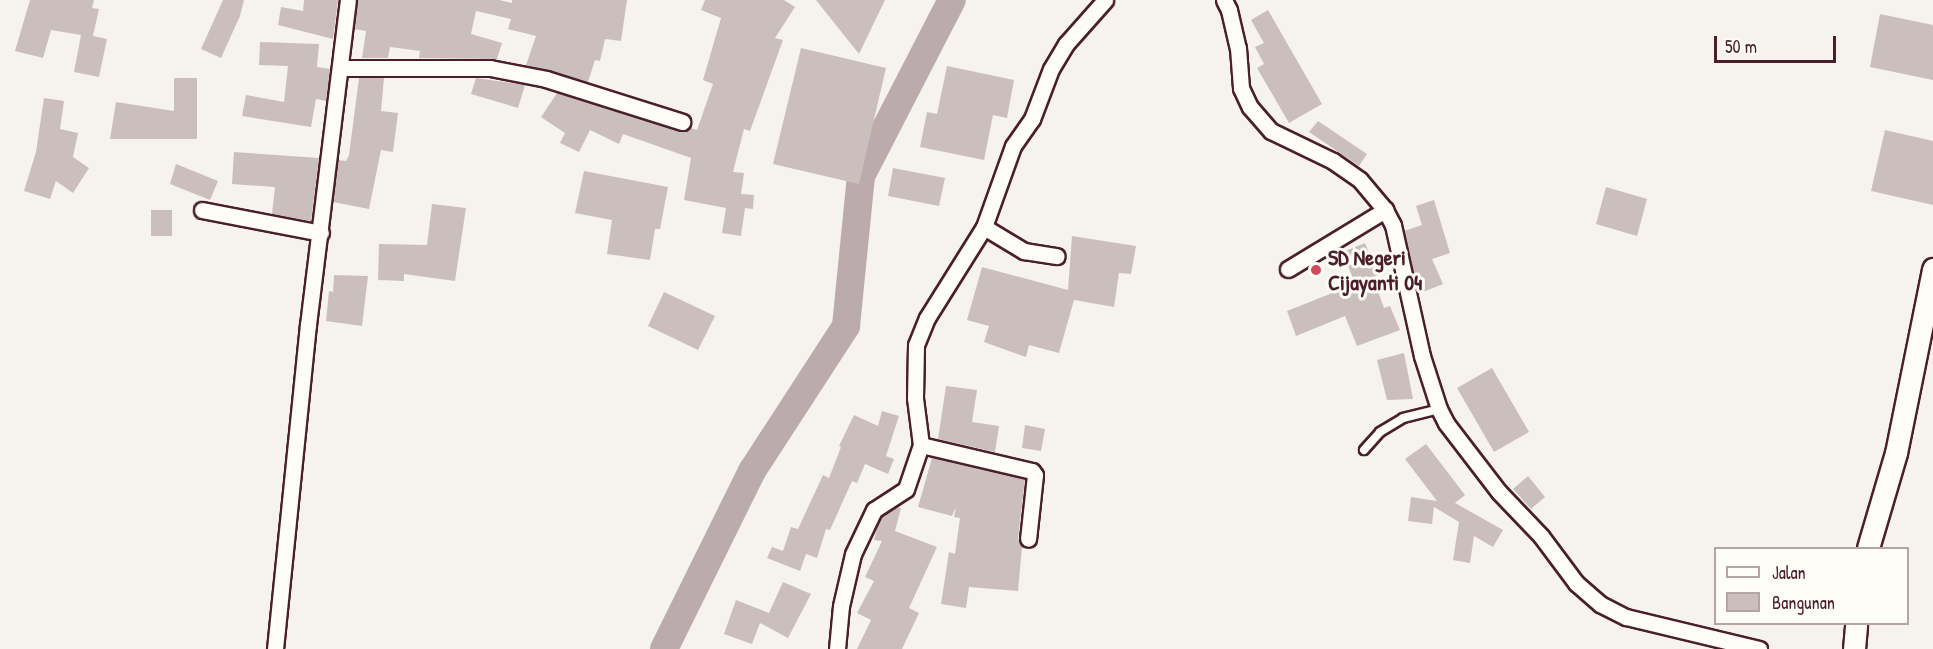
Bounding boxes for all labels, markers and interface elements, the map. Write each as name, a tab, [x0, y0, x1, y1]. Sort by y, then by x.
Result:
scale bar	[1717, 24, 1838, 62]
text: 50 m	[1725, 34, 1757, 59]
place label: SD Negeri Cijayanti 04	[1328, 244, 1422, 296]
marker: SD Negeri Cijayanti 04	[1309, 263, 1323, 277]
legend	[1714, 547, 1909, 625]
text: Jalan	[1772, 560, 1806, 585]
text: Bangunan	[1772, 590, 1835, 615]

